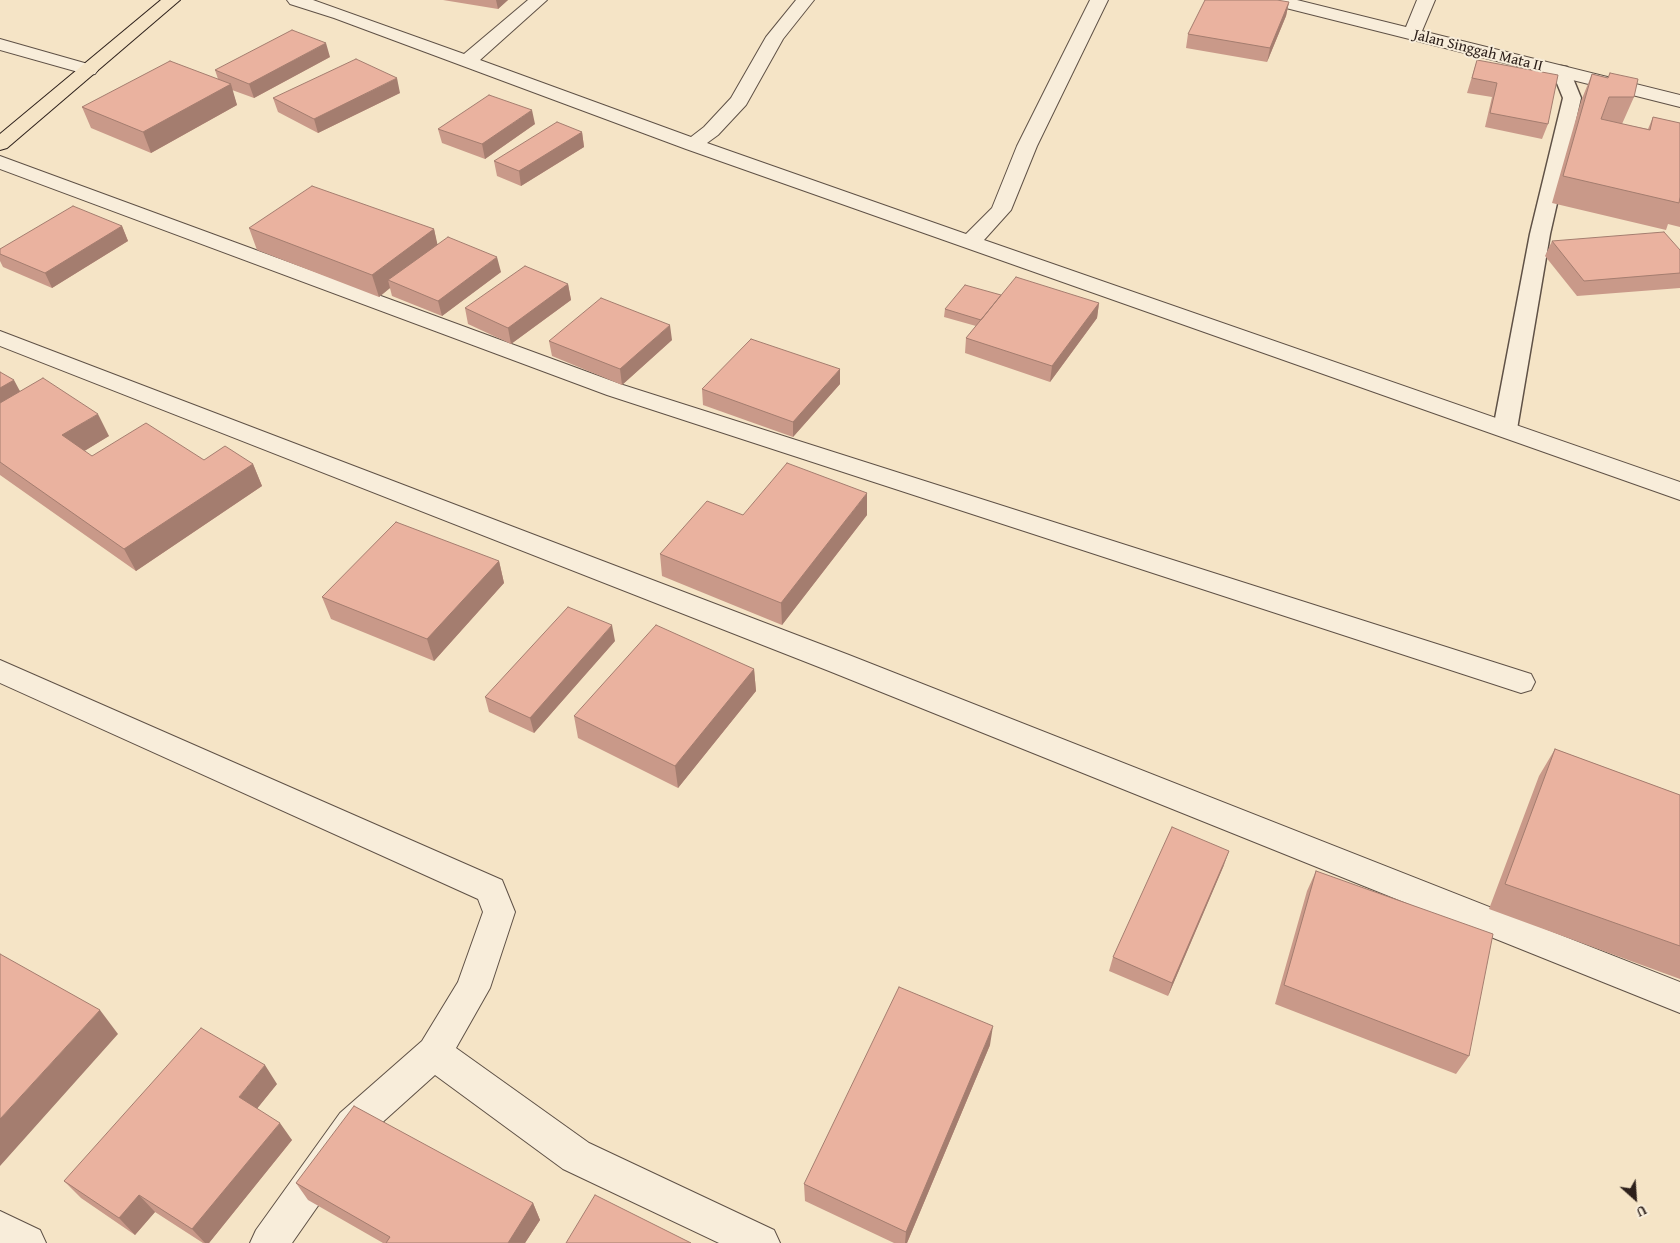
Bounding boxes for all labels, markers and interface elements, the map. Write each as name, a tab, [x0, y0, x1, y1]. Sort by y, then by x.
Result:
street label: Jalan Singgah Mata II	[1411, 26, 1545, 76]
north arrow	[1610, 1173, 1660, 1223]
text: U	[1633, 1200, 1650, 1223]

